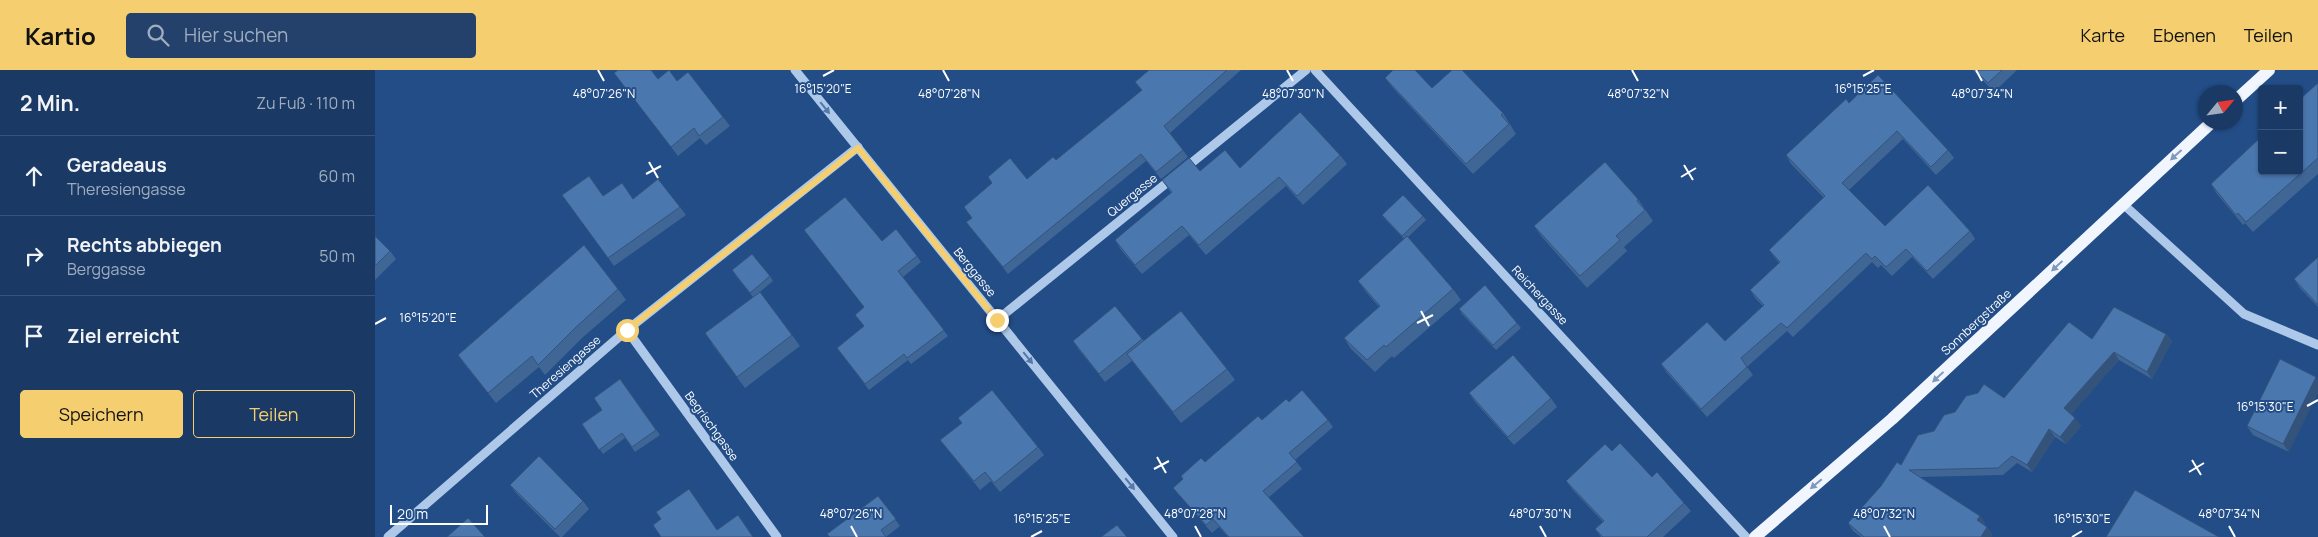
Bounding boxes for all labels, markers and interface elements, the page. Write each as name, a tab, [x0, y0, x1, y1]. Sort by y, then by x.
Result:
search box	[126, 13, 476, 58]
text: Kartio	[25, 19, 96, 52]
icon: search	[144, 21, 172, 49]
text: Hier suchen	[184, 22, 288, 48]
text: Karte	[2081, 23, 2125, 47]
text: Ebenen	[2153, 23, 2216, 47]
text: Teilen	[2244, 23, 2293, 47]
text: 16°15'20"E	[794, 80, 852, 97]
text: 16°15'25"E	[1834, 80, 1892, 97]
text: 48°07'26"N	[573, 85, 635, 102]
text: 48°07'28"N	[918, 85, 980, 102]
text: 48°07'30"N	[1262, 85, 1324, 102]
text: 48°07'32"N	[1607, 85, 1669, 102]
text: 48°07'34"N	[1951, 85, 2013, 102]
north arrow	[2198, 85, 2243, 130]
map controls	[2258, 85, 2303, 175]
button: +	[2258, 85, 2303, 130]
text: 2 Min.	[20, 89, 80, 117]
text: Zu Fuß · 110 m	[256, 92, 355, 114]
one-way arrow	[820, 101, 831, 114]
button: −	[2258, 130, 2303, 175]
one-way arrow	[2170, 150, 2182, 161]
text: Geradeaus	[67, 152, 167, 178]
icon: ahead	[20, 162, 48, 190]
text: 60 m	[319, 165, 355, 187]
street label: Quergasse	[1103, 169, 1161, 221]
text: Theresiengasse	[67, 178, 186, 200]
text: Rechts abbiegen	[67, 232, 222, 258]
icon: right	[20, 242, 48, 270]
street label: Berggasse	[950, 244, 1000, 300]
text: 50 m	[319, 245, 355, 267]
text: Berggasse	[67, 258, 146, 280]
one-way arrow	[2051, 260, 2063, 272]
street label: Reichergasse	[1508, 262, 1572, 328]
street label: Sonnbergstraße	[1937, 285, 2015, 359]
text: 16°15'20"E	[399, 309, 457, 326]
route end	[986, 309, 1009, 332]
route start	[616, 319, 639, 342]
icon: arrive	[20, 322, 48, 350]
text: Ziel erreicht	[67, 323, 180, 349]
street label: Theresiengasse	[526, 331, 604, 403]
one-way arrow	[1022, 352, 1033, 364]
one-way arrow	[1932, 371, 1944, 383]
street label: Begrischgasse	[681, 388, 743, 464]
button: Speichern	[20, 390, 183, 438]
button: Teilen	[193, 390, 355, 438]
text: 16°15'30"E	[2236, 398, 2294, 415]
one-way arrow	[1125, 478, 1136, 491]
one-way arrow	[1810, 479, 1823, 490]
scale bar	[390, 502, 487, 525]
text: 20 m	[397, 504, 428, 523]
text: 48°07'26"N	[820, 505, 882, 522]
text: 48°07'28"N	[1164, 505, 1226, 522]
text: 48°07'30"N	[1509, 505, 1571, 522]
text: 48°07'32"N	[1853, 505, 1915, 522]
text: 48°07'34"N	[2198, 505, 2260, 522]
text: 16°15'25"E	[1013, 510, 1071, 527]
text: 16°15'30"E	[2053, 510, 2111, 527]

